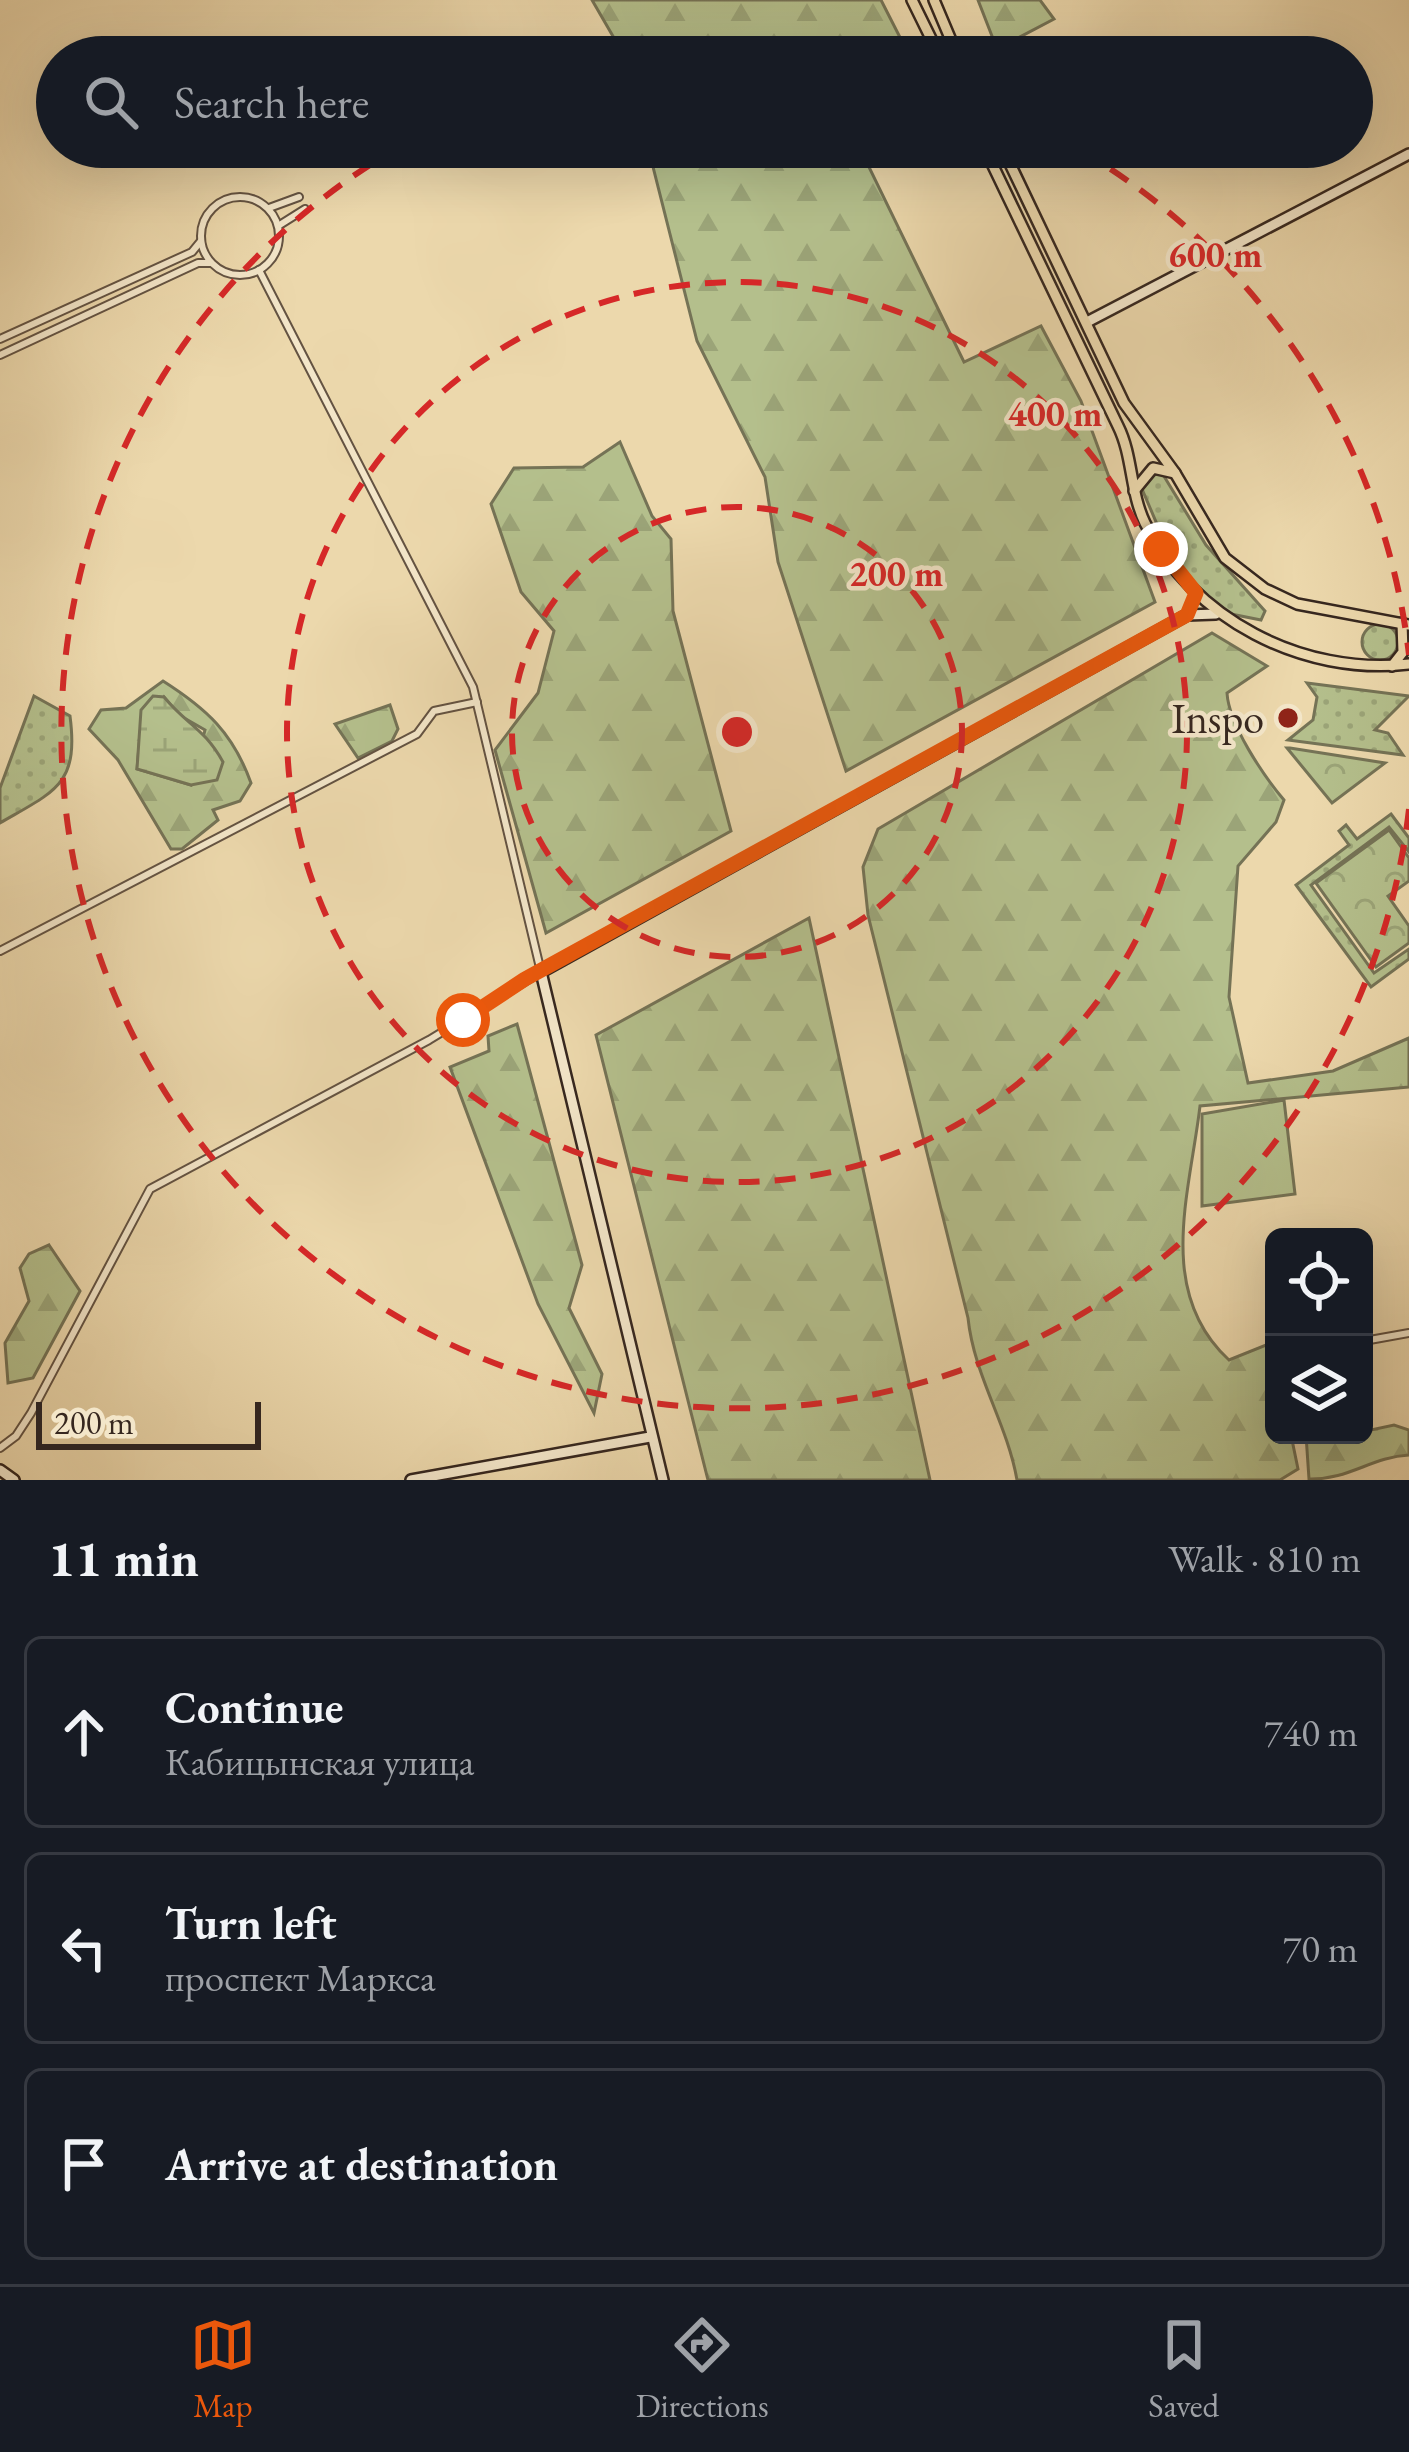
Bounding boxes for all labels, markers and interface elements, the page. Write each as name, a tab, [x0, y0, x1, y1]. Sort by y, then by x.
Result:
search box	[36, 36, 1373, 168]
icon: search	[78, 69, 144, 135]
text: Search here	[174, 73, 369, 131]
text: 600 m	[1168, 231, 1262, 278]
text: 400 m	[1008, 390, 1102, 437]
route end	[1134, 522, 1188, 576]
text: 200 m	[849, 550, 943, 597]
place label: Inspo	[1171, 691, 1264, 746]
marker: Inspo	[1275, 705, 1301, 731]
centre of rings	[716, 711, 758, 753]
route start	[436, 993, 490, 1047]
map controls	[1265, 1228, 1373, 1444]
button: locate	[1265, 1228, 1373, 1336]
button: layers	[1265, 1336, 1373, 1444]
scale bar	[36, 1396, 261, 1449]
text: 200 m	[54, 1401, 134, 1444]
text: 11 min	[48, 1525, 199, 1591]
text: Walk · 810 m	[1168, 1533, 1361, 1584]
text: Continue	[165, 1678, 343, 1736]
icon: ahead	[51, 1699, 117, 1765]
text: 740 m	[1264, 1707, 1358, 1758]
text: Кабицынская улица	[165, 1736, 474, 1787]
text: Turn left	[165, 1894, 337, 1952]
icon: left	[51, 1915, 117, 1981]
text: 70 m	[1282, 1923, 1358, 1974]
text: проспект Маркса	[165, 1952, 436, 2003]
icon: arrive	[51, 2131, 117, 2197]
text: Arrive at destination	[165, 2135, 558, 2193]
tab: Map	[190, 2312, 256, 2427]
tab: Directions	[636, 2312, 769, 2427]
tab: Saved	[1148, 2312, 1219, 2427]

